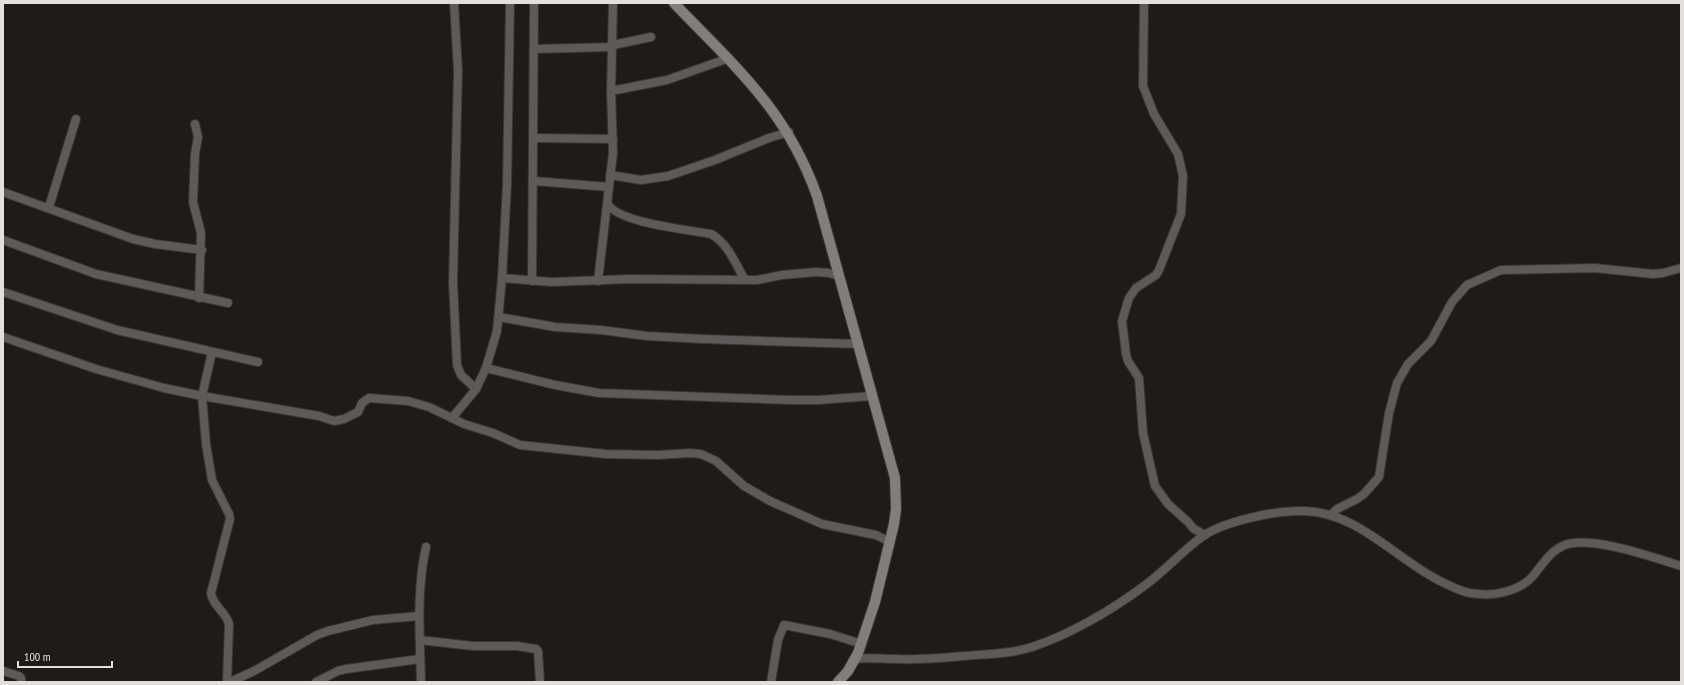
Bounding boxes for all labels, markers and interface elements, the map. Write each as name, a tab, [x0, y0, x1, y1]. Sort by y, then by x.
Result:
scale bar	[18, 643, 112, 669]
text: 100 m	[24, 649, 51, 664]

